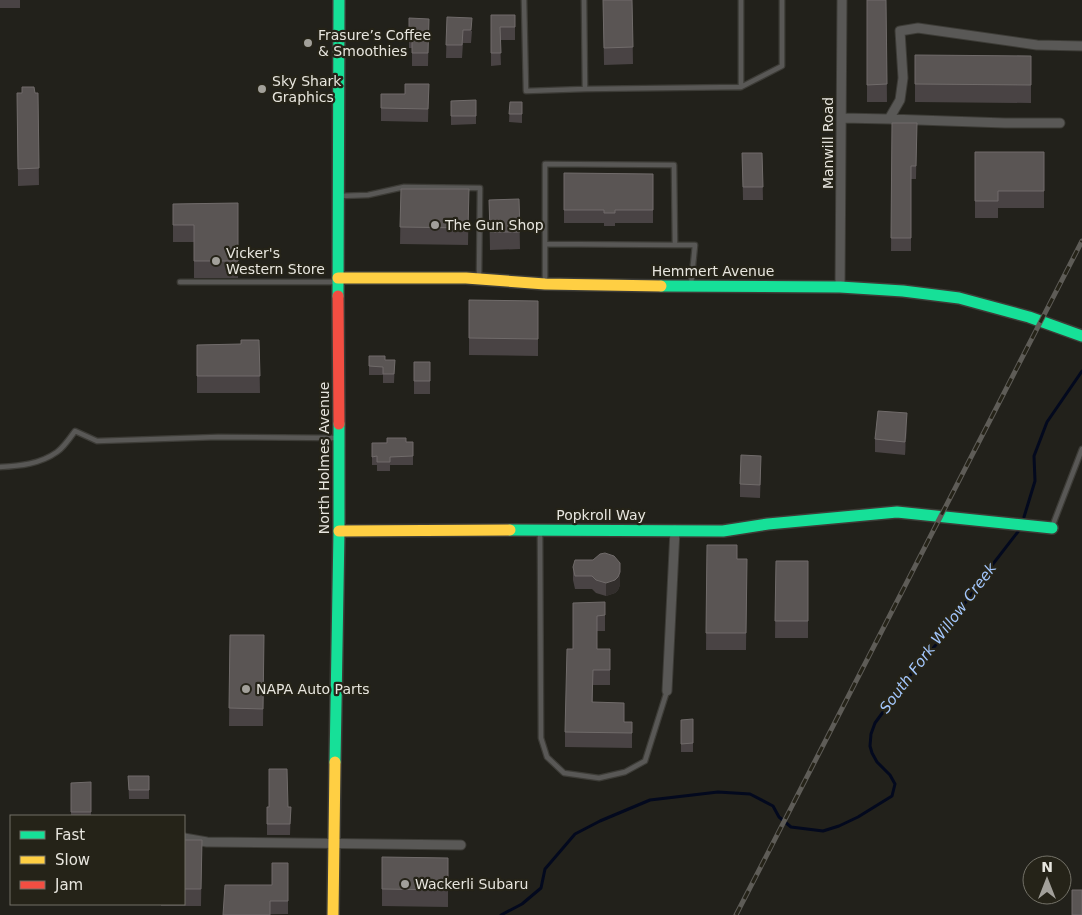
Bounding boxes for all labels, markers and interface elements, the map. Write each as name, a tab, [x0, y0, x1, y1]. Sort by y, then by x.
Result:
place label: Frasure’s Coffee & Smoothies	[318, 27, 431, 59]
marker: Frasure’s Coffee & Smoothies	[302, 37, 314, 49]
place label: Sky Shark Graphics	[272, 73, 342, 105]
marker: Sky Shark Graphics	[256, 83, 268, 95]
street label: Manwill Road	[820, 97, 836, 189]
place label: The Gun Shop	[444, 217, 544, 233]
marker: The Gun Shop	[429, 219, 441, 231]
place label: Vicker's Western Store	[226, 245, 325, 277]
marker: Vicker's Western Store	[210, 255, 222, 267]
street label: Hemmert Avenue	[652, 263, 774, 279]
street label: North Holmes Avenue	[316, 382, 332, 534]
street label: Popkroll Way	[556, 507, 646, 523]
water label: South Fork Willow Creek	[876, 558, 1001, 717]
place label: NAPA Auto Parts	[256, 681, 370, 697]
marker: NAPA Auto Parts	[240, 683, 252, 695]
legend	[10, 815, 185, 905]
text: Fast	[55, 826, 85, 844]
text: Slow	[55, 851, 90, 869]
north arrow	[1022, 855, 1072, 905]
text: N	[1041, 859, 1053, 875]
text: Jam	[54, 876, 83, 894]
place label: Wackerli Subaru	[415, 876, 528, 892]
marker: Wackerli Subaru	[399, 878, 411, 890]

